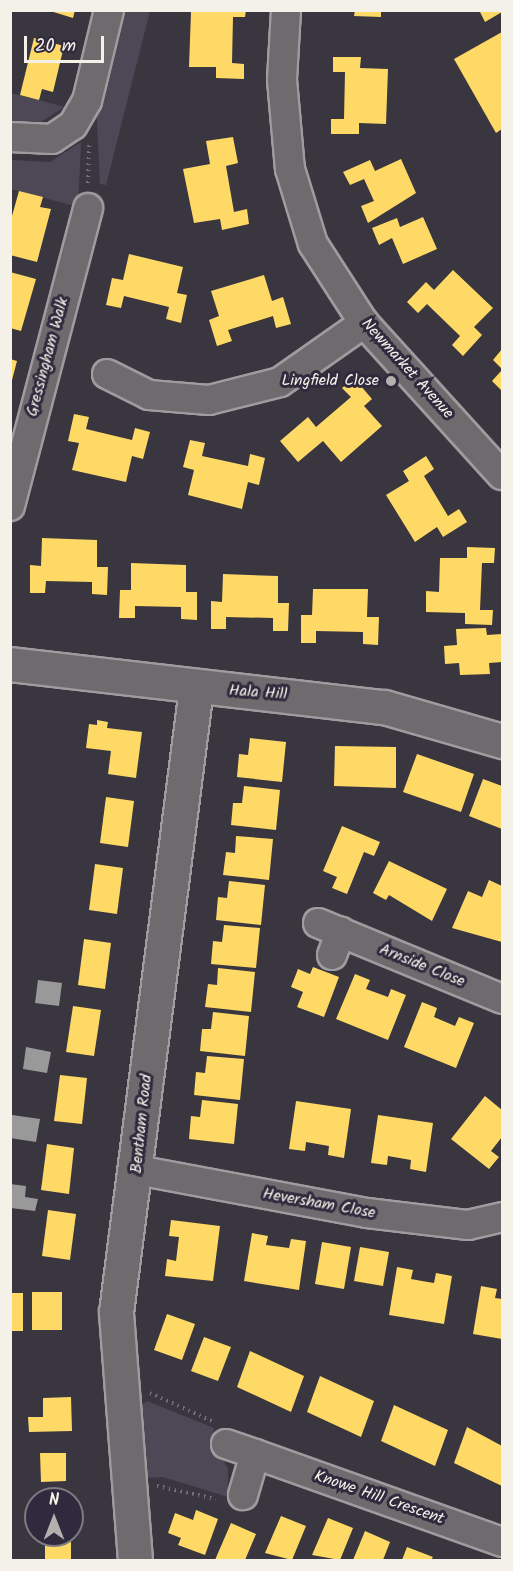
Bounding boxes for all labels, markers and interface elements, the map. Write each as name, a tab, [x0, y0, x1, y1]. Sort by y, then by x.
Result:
scale bar	[27, 24, 106, 62]
text: 20 m	[35, 32, 76, 61]
street label: Gressingham Walk	[23, 295, 73, 419]
street label: Newmarket Avenue	[357, 315, 457, 423]
place label: Lingfield Close	[282, 371, 379, 391]
marker: Lingfield Close	[384, 374, 398, 388]
street label: Hala Hill	[228, 681, 288, 705]
street label: Arnside Close	[376, 940, 468, 992]
street label: Bentham Road	[127, 1074, 157, 1174]
street label: Heversham Close	[261, 1185, 377, 1223]
street label: Knowe Hill Crescent	[311, 1467, 447, 1529]
north arrow	[24, 1487, 84, 1547]
text: N	[49, 1488, 59, 1513]

